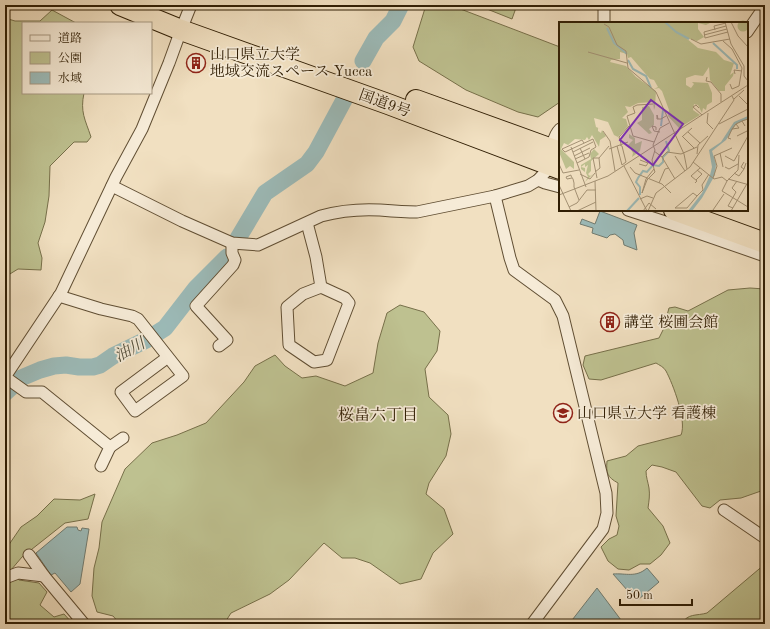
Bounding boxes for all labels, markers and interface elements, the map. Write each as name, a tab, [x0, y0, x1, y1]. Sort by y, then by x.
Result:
legend	[22, 22, 152, 94]
inset map	[559, 22, 748, 211]
text: 道路	[58, 31, 82, 45]
place label: 山口県立大学 地域交流スペース Yucca	[210, 46, 373, 80]
text: 公園	[58, 52, 82, 65]
building icon: 山口県立大学 地域交流スペース Yucca	[185, 52, 207, 74]
text: 水域	[58, 71, 82, 85]
street label: 国道9号	[357, 86, 413, 121]
building icon: 講堂 桜圃会館	[599, 311, 621, 333]
place label: 講堂 桜圃会館	[624, 314, 718, 331]
water label: 油川	[111, 333, 150, 366]
school or university icon: 山口県立大学 看護棟	[552, 402, 574, 424]
place label: 山口県立大学 看護棟	[577, 405, 716, 422]
district label: 桜畠六丁目	[338, 406, 418, 424]
scale bar	[620, 581, 692, 607]
text: 50 m	[626, 589, 653, 602]

